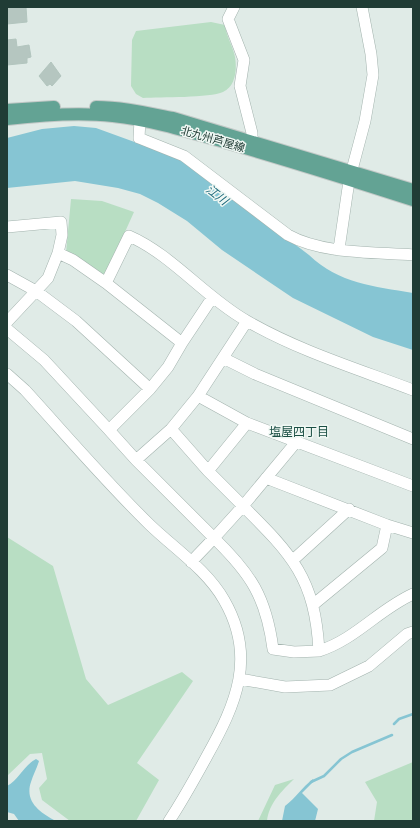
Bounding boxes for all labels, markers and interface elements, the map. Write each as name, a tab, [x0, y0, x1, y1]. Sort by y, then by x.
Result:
street label: 北九州芦屋線	[180, 124, 246, 154]
water label: 江川	[203, 182, 232, 209]
district label: 塩屋四丁目	[269, 425, 329, 439]

